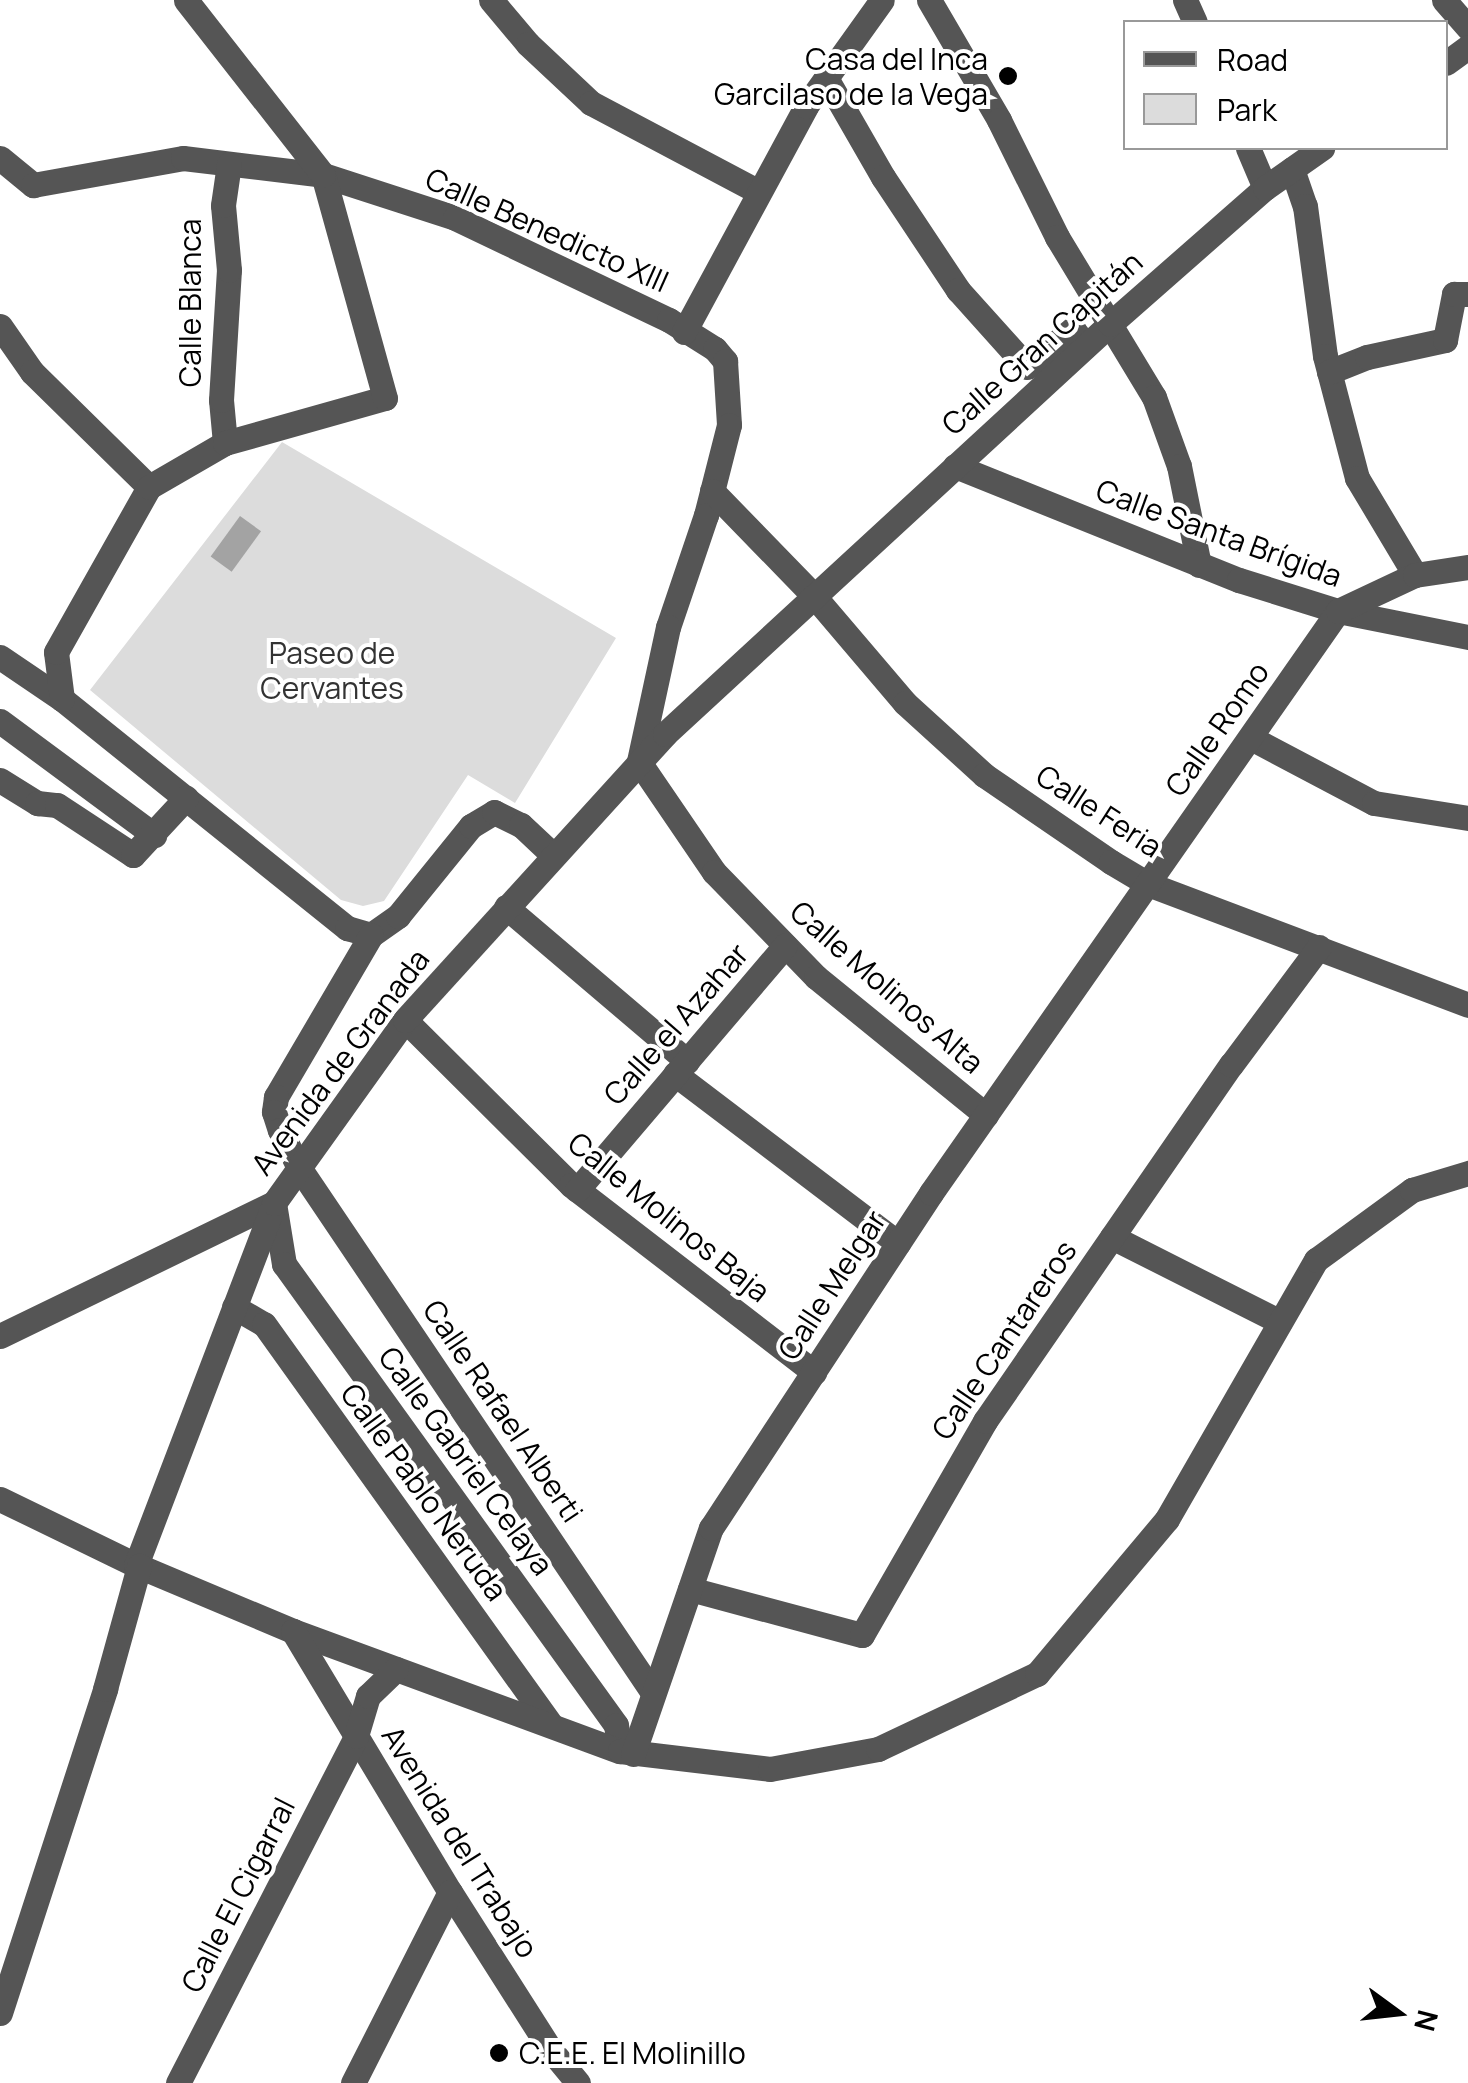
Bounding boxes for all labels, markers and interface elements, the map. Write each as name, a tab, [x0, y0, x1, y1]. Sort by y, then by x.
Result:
legend	[1123, 20, 1448, 150]
text: Road	[1217, 39, 1288, 80]
place label: Casa del Inca Garcilaso de la Vega	[714, 41, 988, 112]
marker: Casa del Inca Garcilaso de la Vega	[997, 65, 1019, 87]
text: Park	[1217, 89, 1277, 130]
street label: Calle Benedicto XIII	[420, 160, 674, 300]
street label: Calle Blanca	[172, 219, 208, 387]
street label: Calle Gran Capitán	[934, 244, 1150, 442]
street label: Calle Santa Brígida	[1091, 472, 1347, 594]
park label: Paseo de Cervantes	[260, 635, 404, 706]
street label: Calle Romo	[1158, 655, 1276, 803]
street label: Calle Feria	[1030, 757, 1168, 865]
street label: Calle Molinos Alta	[783, 893, 991, 1081]
street label: Calle el Azahar	[596, 936, 756, 1112]
street label: Avenida de Granada	[243, 942, 437, 1182]
street label: Calle Molinos Baja	[561, 1125, 777, 1309]
street label: Calle Melgar	[770, 1204, 894, 1366]
street label: Calle Cantareros	[924, 1234, 1084, 1446]
street label: Calle Rafael Alberti	[415, 1293, 591, 1529]
street label: Calle Gabriel Celaya	[371, 1340, 561, 1582]
street label: Calle Pablo Neruda	[333, 1376, 515, 1608]
street label: Avenida del Trabajo	[374, 1720, 546, 1964]
street label: Calle El Cigarral	[174, 1792, 302, 1998]
north arrow	[1348, 1963, 1448, 2063]
text: N	[1406, 2006, 1448, 2035]
place label: C.E.E. El Molinillo	[519, 2035, 746, 2071]
marker: C.E.E. El Molinillo	[488, 2042, 510, 2064]

